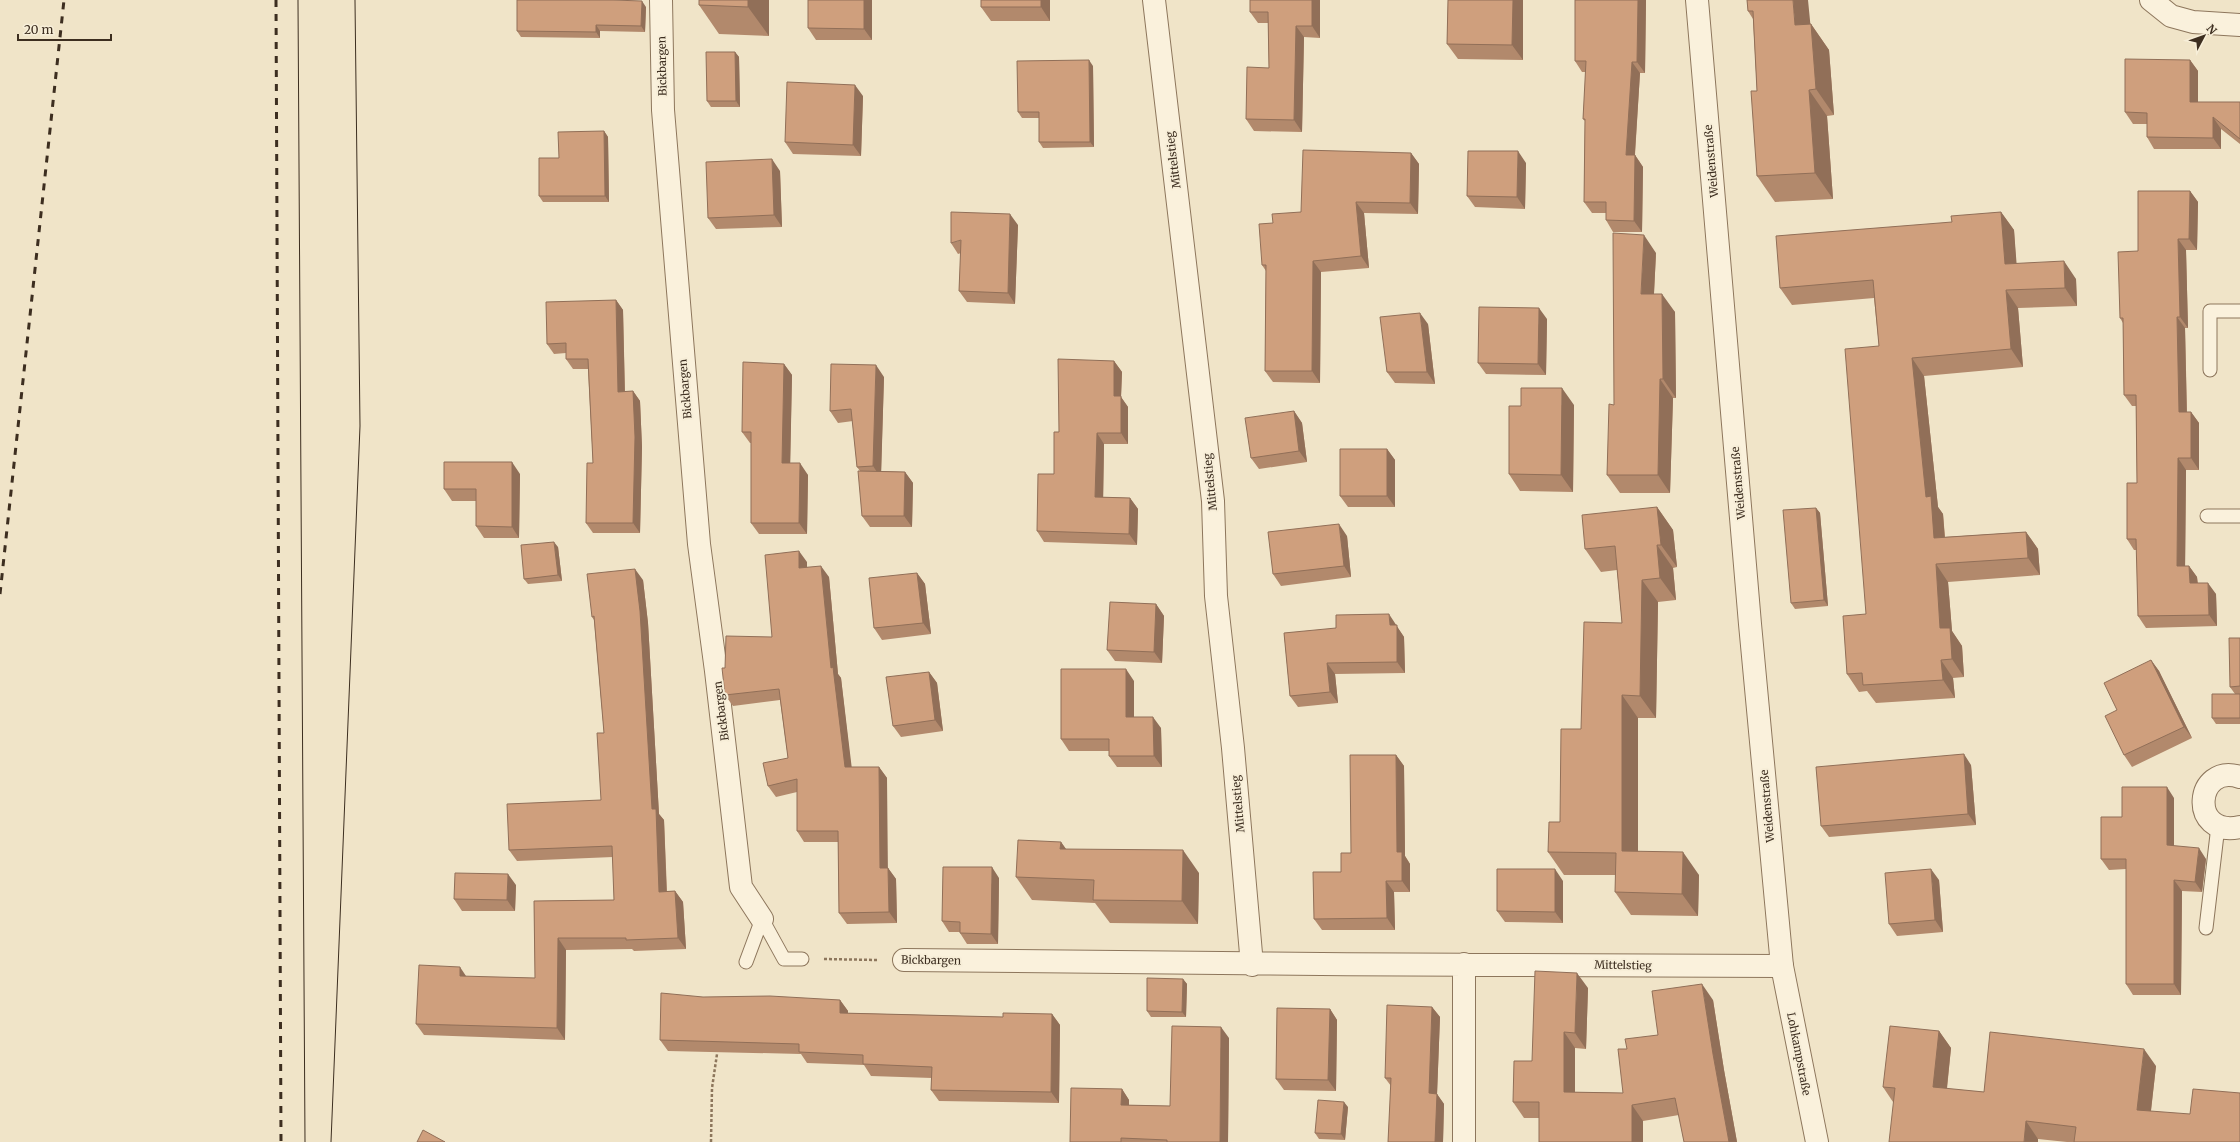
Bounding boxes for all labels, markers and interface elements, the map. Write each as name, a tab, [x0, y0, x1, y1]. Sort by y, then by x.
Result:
scale bar	[18, 16, 111, 42]
north arrow	[2184, 16, 2224, 56]
text: 20 m	[24, 22, 53, 37]
text: N	[2203, 22, 2220, 38]
street label: Bickbargen	[654, 35, 670, 96]
street label: Weidenstraße	[1701, 124, 1721, 199]
street label: Mittelstieg	[1163, 130, 1183, 189]
street label: Bickbargen	[675, 358, 695, 420]
street label: Weidenstraße	[1728, 446, 1748, 521]
street label: Mittelstieg	[1200, 452, 1220, 511]
street label: Bickbargen	[710, 680, 732, 742]
street label: Weidenstraße	[1757, 769, 1777, 844]
street label: Mittelstieg	[1228, 774, 1247, 833]
street label: Bickbargen	[901, 952, 962, 968]
street label: Mittelstieg	[1594, 957, 1652, 973]
street label: Lohkampstraße	[1784, 1011, 1814, 1097]

